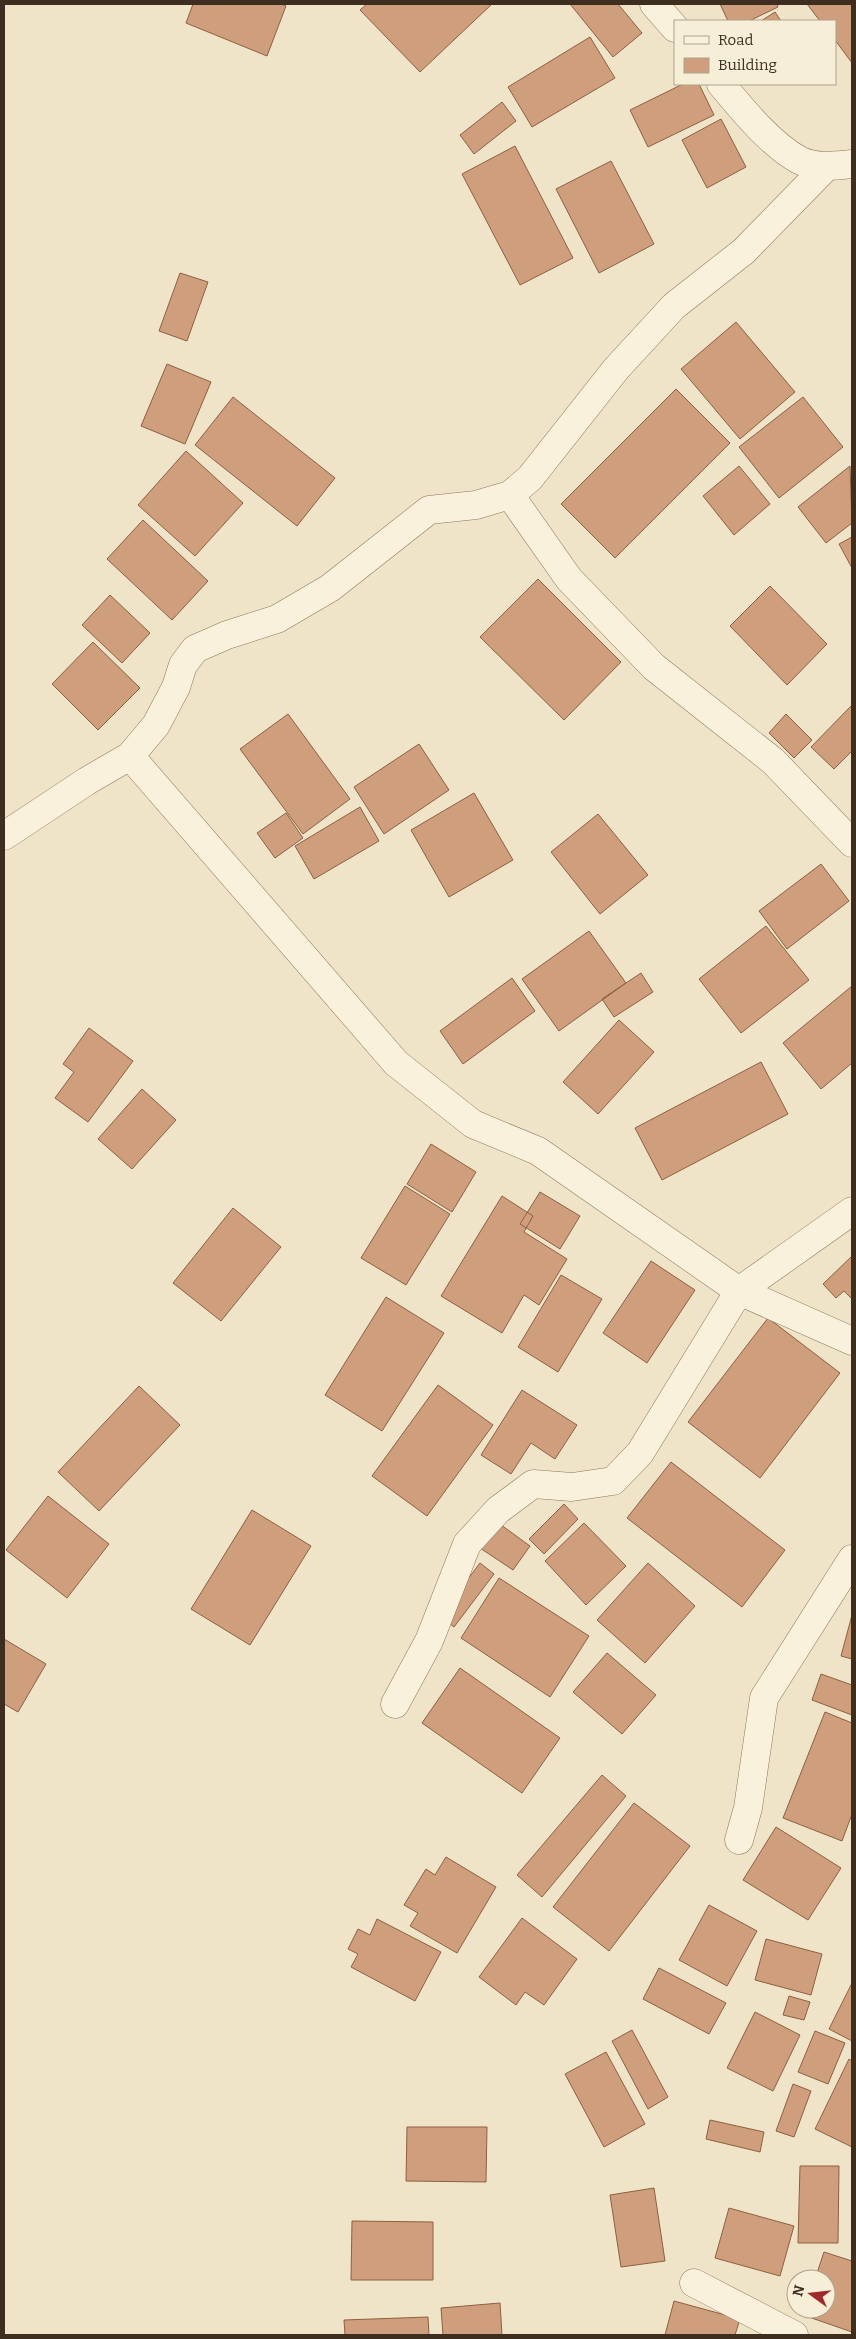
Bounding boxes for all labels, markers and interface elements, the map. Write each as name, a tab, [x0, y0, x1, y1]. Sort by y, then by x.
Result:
legend	[674, 20, 836, 85]
text: Road	[718, 31, 753, 49]
text: Building	[718, 56, 777, 74]
north arrow	[786, 2269, 836, 2319]
text: N	[789, 2283, 809, 2298]

